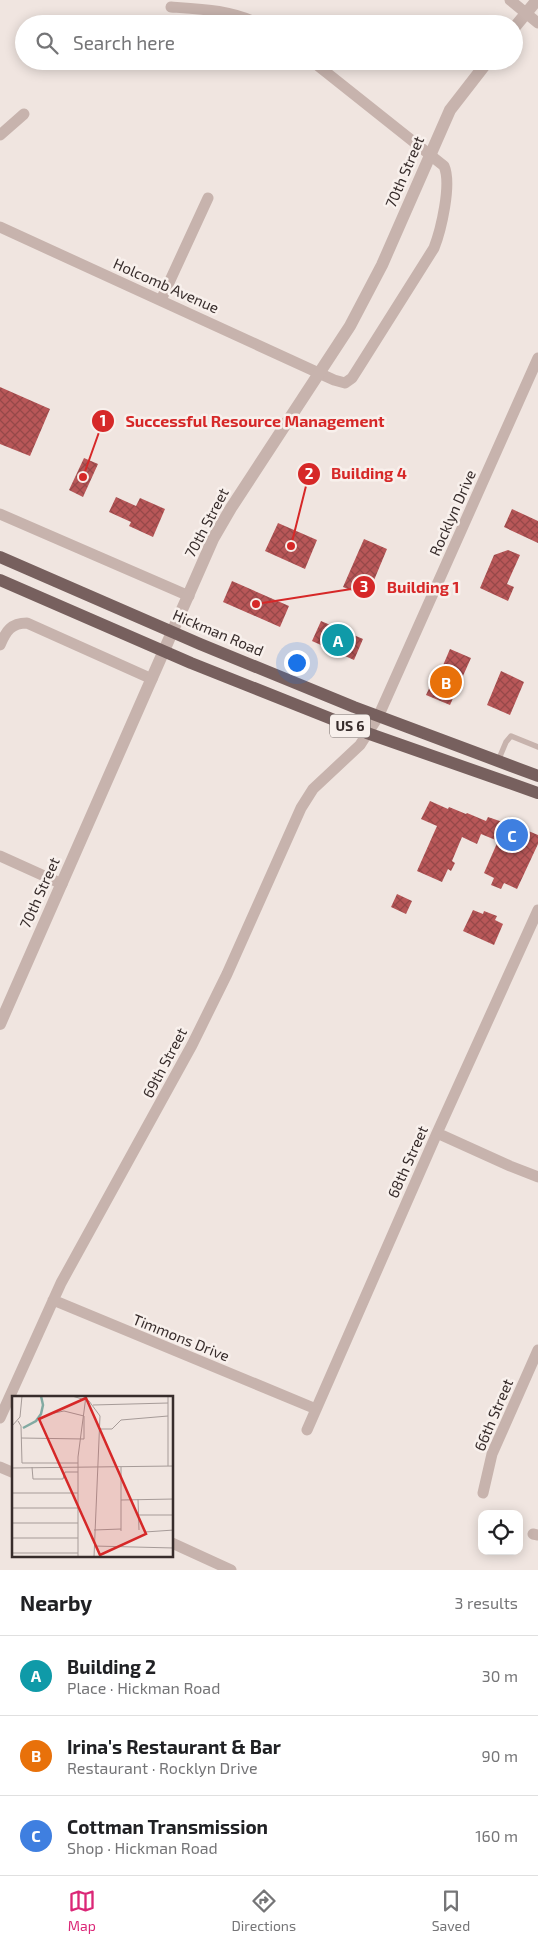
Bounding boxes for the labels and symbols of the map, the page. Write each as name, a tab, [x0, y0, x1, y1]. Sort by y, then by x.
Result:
street label: 70th Street	[381, 133, 427, 210]
street label: Holcomb Avenue	[111, 254, 222, 316]
callout: Successful Resource Management	[91, 406, 395, 437]
text: 1	[100, 411, 106, 429]
text: Successful Resource Management	[125, 411, 385, 430]
callout: Building 4	[296, 458, 417, 489]
text: Building 4	[331, 463, 407, 482]
text: 2	[305, 464, 314, 482]
street label: Rocklyn Drive	[425, 467, 479, 558]
street label: 70th Street	[180, 484, 232, 560]
callout: Building 1	[351, 572, 469, 603]
text: 3	[360, 577, 368, 595]
text: Building 1	[387, 577, 459, 596]
street label: Hickman Road	[170, 605, 266, 659]
pin: A	[322, 621, 354, 659]
your location	[284, 650, 310, 676]
pin: B	[430, 663, 462, 701]
road number: US 6	[330, 714, 370, 738]
pin: C	[496, 816, 528, 854]
street label: 70th Street	[15, 854, 63, 931]
street label: 69th Street	[138, 1024, 190, 1101]
street label: 68th Street	[383, 1122, 431, 1200]
street label: Timmons Drive	[130, 1310, 232, 1365]
street label: 66th Street	[470, 1376, 516, 1453]
inset map	[12, 1396, 174, 1558]

